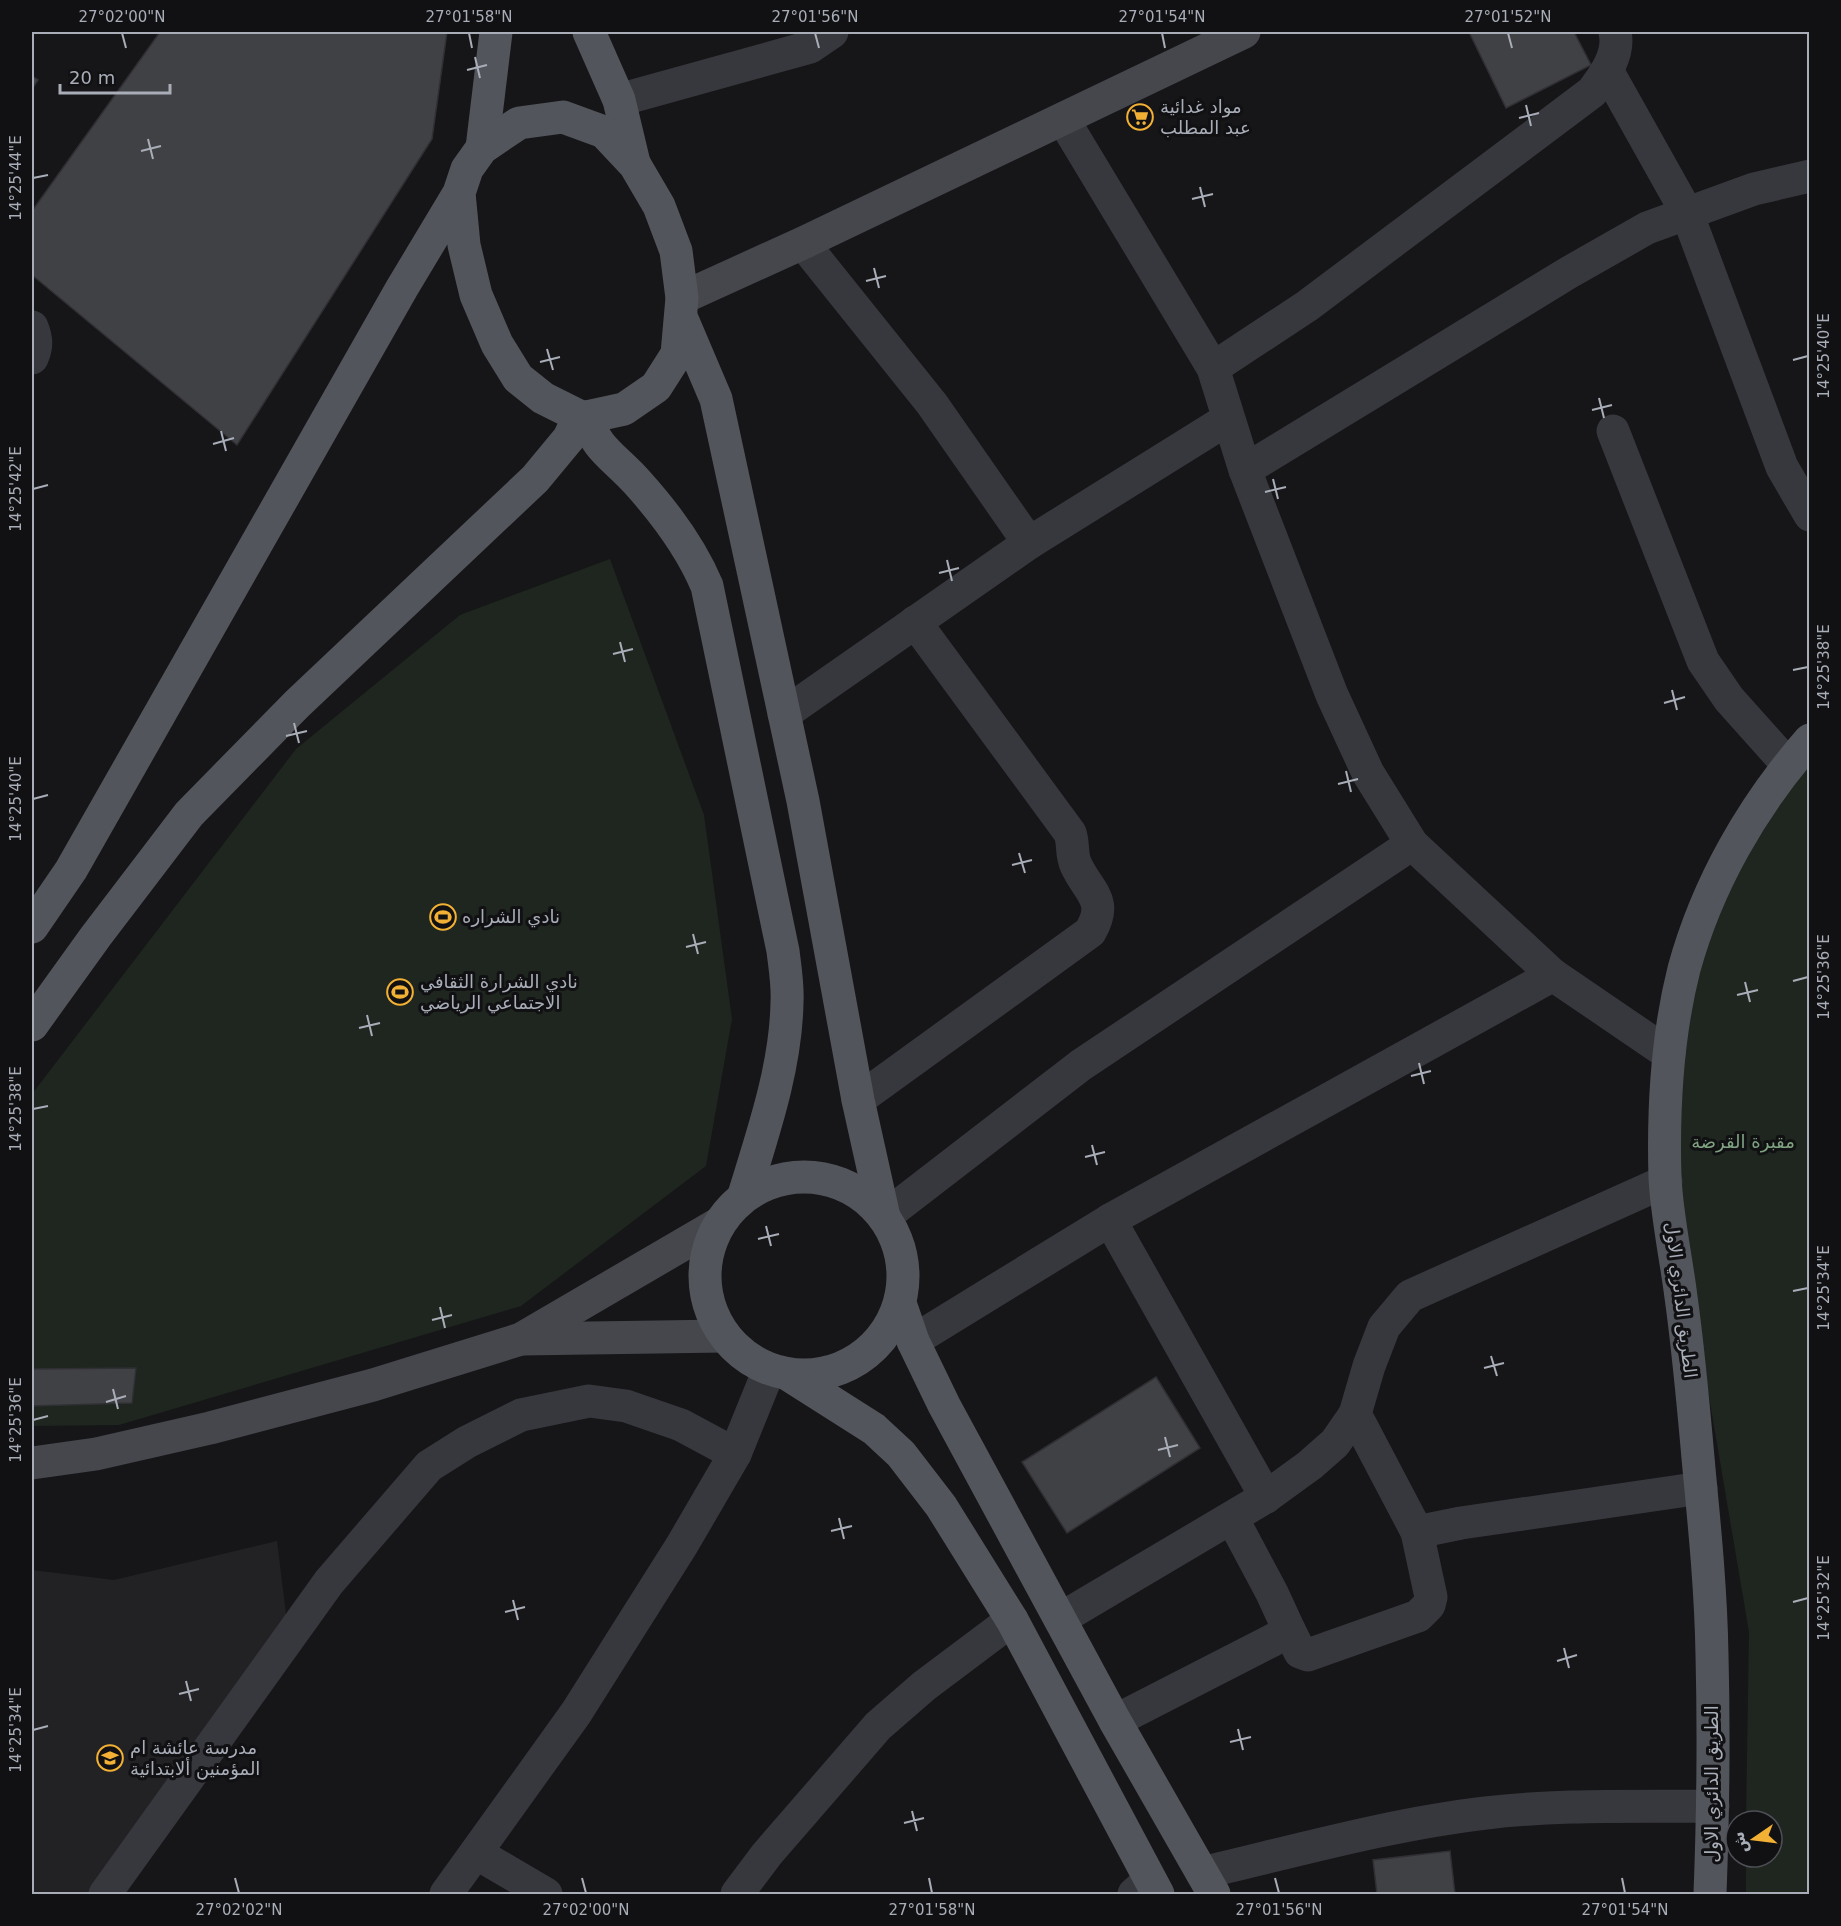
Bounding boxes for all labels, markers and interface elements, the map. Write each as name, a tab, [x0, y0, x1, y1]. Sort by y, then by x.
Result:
text: 27°02'00"N	[78, 8, 166, 26]
text: 27°01'58"N	[425, 8, 513, 26]
text: 27°01'56"N	[771, 8, 859, 26]
text: 27°01'54"N	[1118, 8, 1206, 26]
text: 27°01'52"N	[1464, 8, 1552, 26]
scale bar	[60, 57, 170, 95]
text: 20 m	[69, 67, 115, 88]
place label: مواد غدائية عبد المطلب	[1160, 96, 1251, 138]
supermarket icon: مواد غدائية عبد المطلب	[1125, 102, 1155, 132]
text: 14°25'44"E	[7, 135, 25, 221]
text: 14°25'40"E	[1815, 313, 1833, 399]
text: 14°25'42"E	[7, 446, 25, 532]
text: 14°25'38"E	[1815, 624, 1833, 710]
text: 14°25'40"E	[7, 756, 25, 842]
sports icon: نادي الشراره	[428, 902, 458, 932]
place label: نادي الشراره	[462, 906, 560, 928]
text: 14°25'36"E	[1815, 934, 1833, 1020]
place label: نادي الشرارة الثقافي الاجتماعي الرياضي	[420, 971, 578, 1014]
sports icon: نادي الشرارة الثقافي الاجتماعي الرياضي	[385, 977, 415, 1007]
text: 14°25'38"E	[7, 1066, 25, 1152]
park label: مقبرة القرضة	[1691, 1131, 1795, 1153]
street label: الطريق الدائري الاول	[1660, 1220, 1702, 1380]
text: 14°25'34"E	[1815, 1245, 1833, 1331]
text: 14°25'36"E	[7, 1377, 25, 1463]
text: 14°25'32"E	[1815, 1555, 1833, 1641]
text: 14°25'34"E	[7, 1687, 25, 1773]
street label: الطريق الدائري الاول	[1701, 1705, 1723, 1863]
place label: مدرسة عائشة ام المؤمنين ألابتدائية	[130, 1737, 260, 1780]
school or university icon: مدرسة عائشة ام المؤمنين ألابتدائية	[95, 1743, 125, 1773]
north arrow	[1724, 1809, 1784, 1869]
text: ش	[1728, 1829, 1752, 1856]
text: 27°02'02"N	[195, 1901, 283, 1919]
text: 27°02'00"N	[542, 1901, 630, 1919]
text: 27°01'58"N	[888, 1901, 976, 1919]
text: 27°01'56"N	[1235, 1901, 1323, 1919]
text: 27°01'54"N	[1581, 1901, 1669, 1919]

